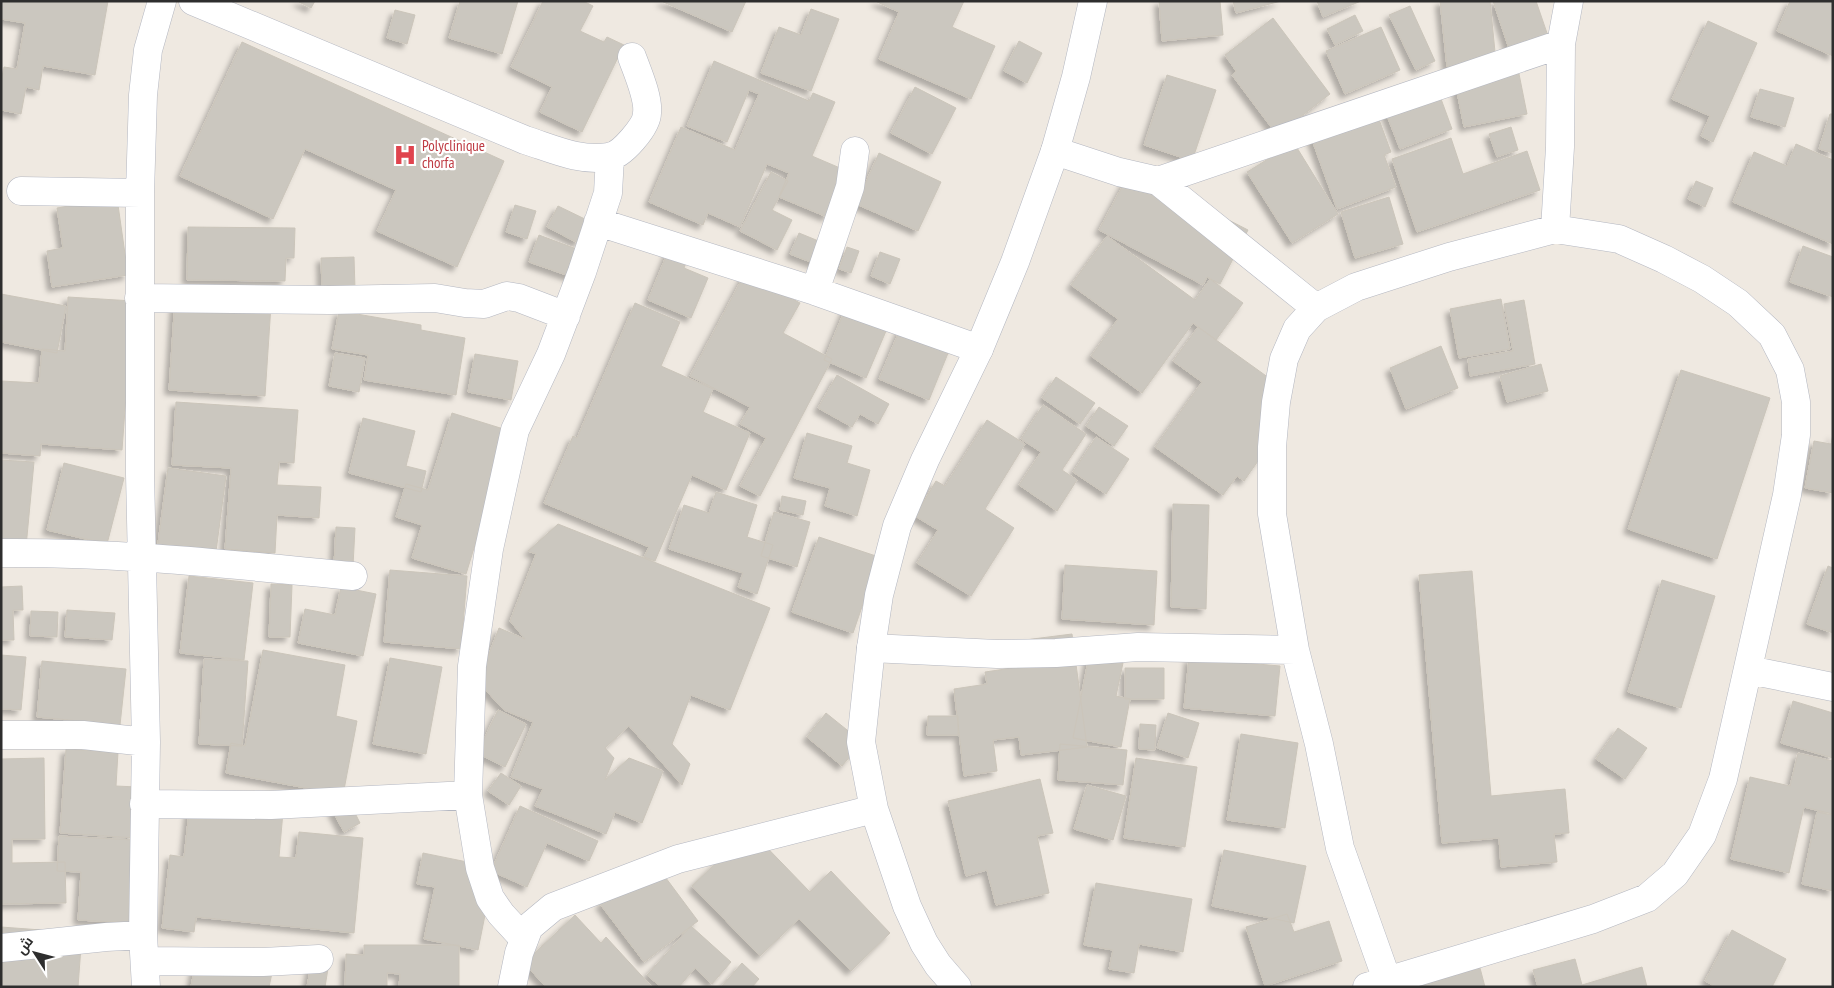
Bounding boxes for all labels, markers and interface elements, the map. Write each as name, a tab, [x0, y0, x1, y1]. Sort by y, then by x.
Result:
place label: Polyclinique chorfa	[422, 136, 485, 172]
hospital icon: Polyclinique chorfa	[392, 142, 418, 168]
north arrow	[10, 928, 60, 978]
text: ش	[12, 933, 37, 958]

